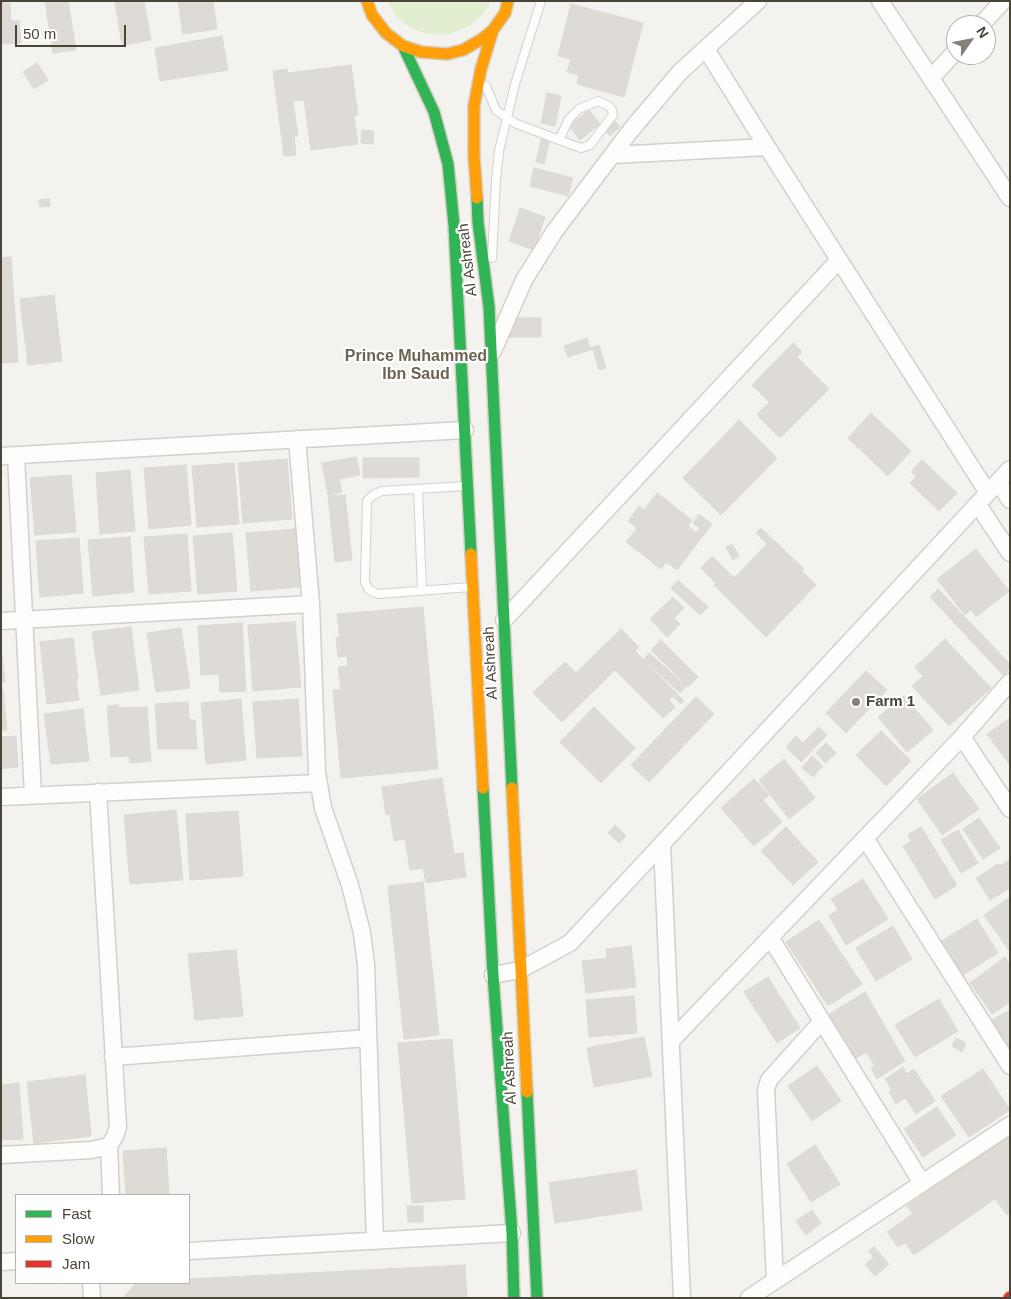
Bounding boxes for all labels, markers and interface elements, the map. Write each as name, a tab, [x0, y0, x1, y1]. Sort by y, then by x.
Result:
scale bar	[18, 15, 129, 47]
north arrow	[946, 15, 996, 65]
text: N	[973, 24, 992, 41]
text: 50 m	[23, 25, 56, 42]
street label: Al Ashreah	[455, 222, 481, 298]
district label: Prince Muhammed Ibn Saud	[345, 347, 487, 385]
street label: Al Ashreah	[480, 626, 502, 700]
place label: Farm 1	[866, 693, 915, 711]
marker: Farm 1	[850, 696, 862, 708]
street label: Al Ashreah	[499, 1031, 521, 1105]
legend	[15, 1194, 190, 1284]
text: Fast	[62, 1205, 91, 1222]
text: Slow	[62, 1230, 95, 1247]
text: Jam	[62, 1255, 90, 1272]

